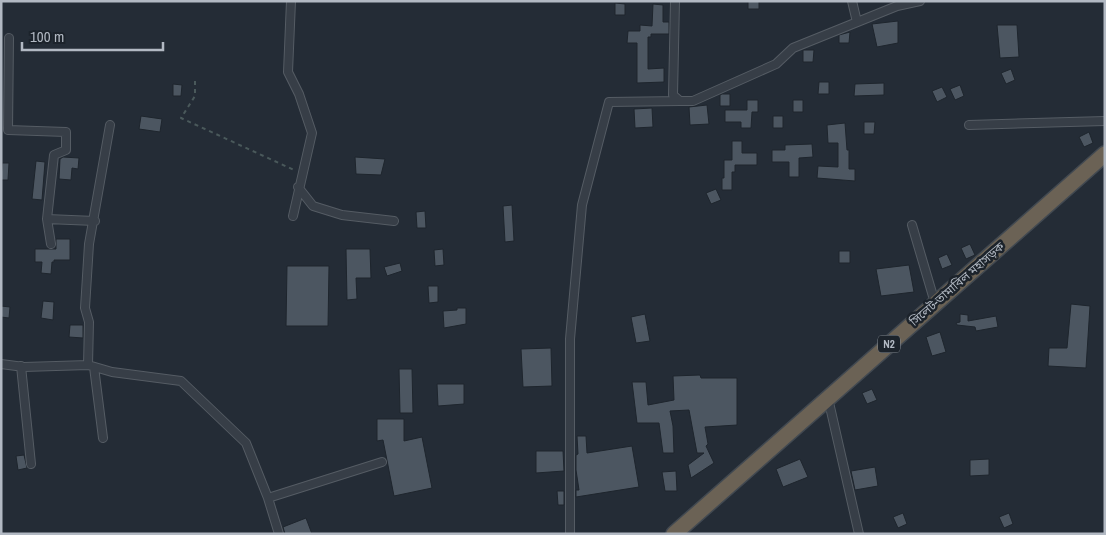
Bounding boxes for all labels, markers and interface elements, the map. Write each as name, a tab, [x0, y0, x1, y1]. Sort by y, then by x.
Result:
scale bar	[22, 20, 164, 52]
text: 100 m	[30, 26, 64, 47]
street label: সিলেট-তামাবিল মহাসড়ক	[906, 238, 1008, 330]
road number: N2	[878, 336, 900, 352]

